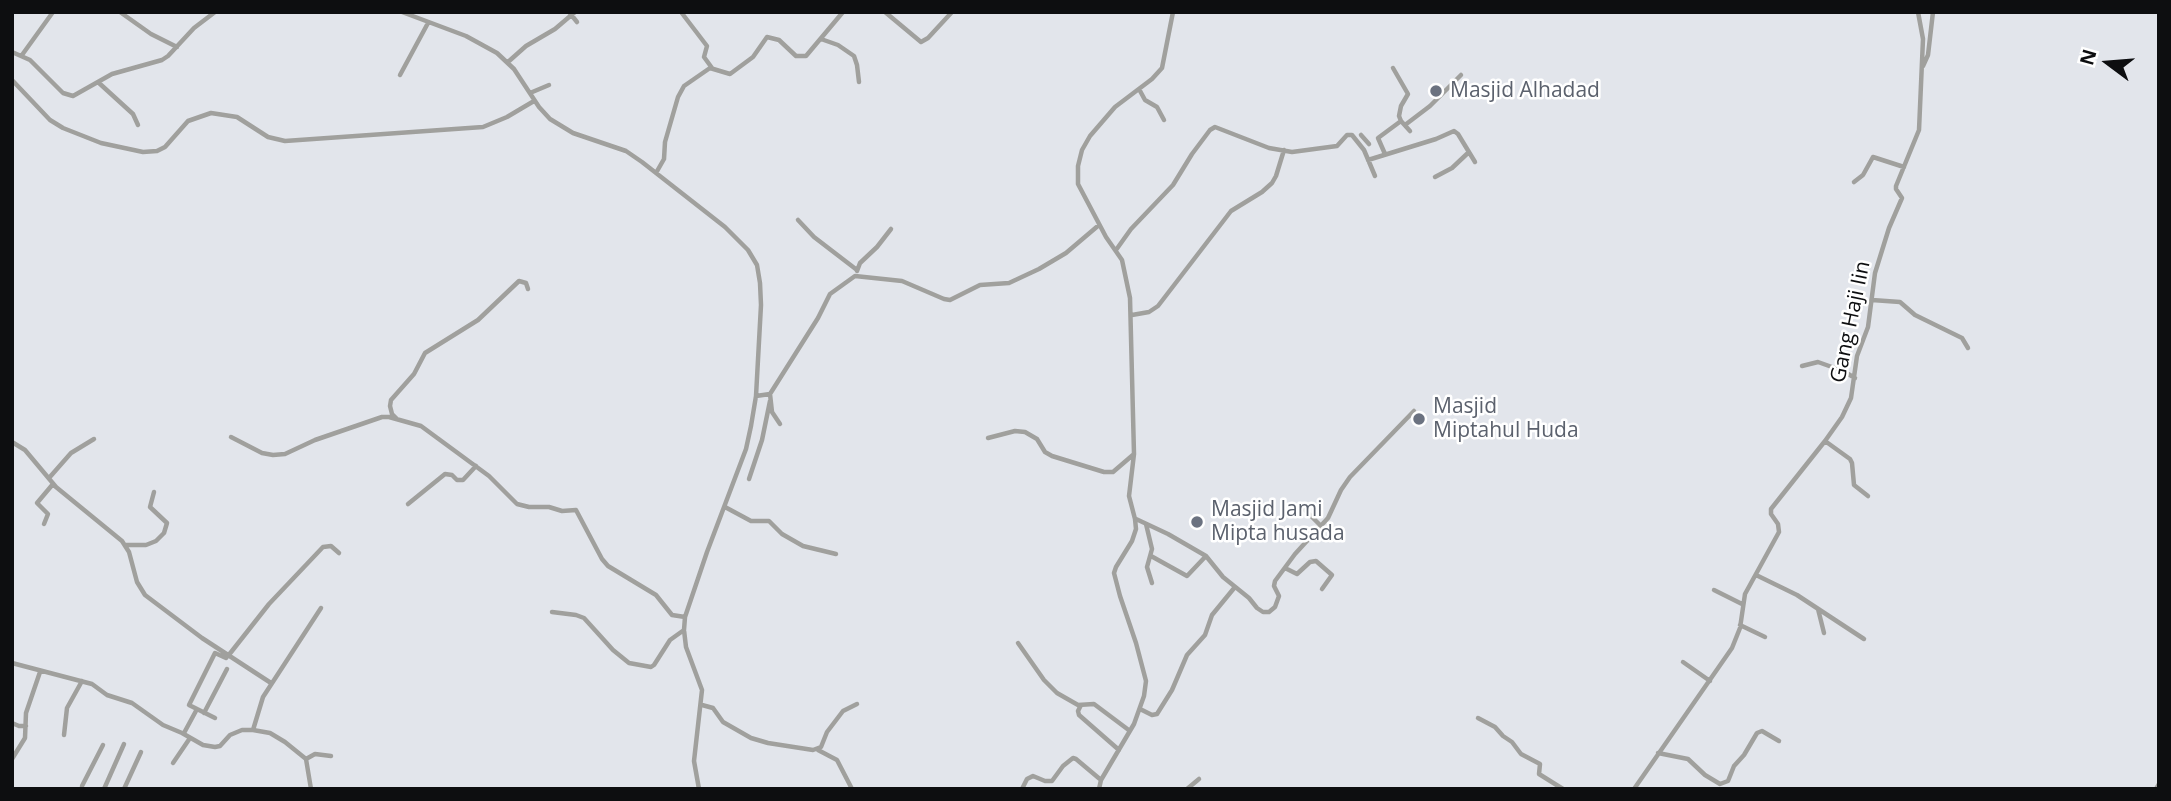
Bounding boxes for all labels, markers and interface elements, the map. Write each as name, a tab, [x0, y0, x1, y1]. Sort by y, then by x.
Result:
north arrow	[2073, 28, 2143, 98]
text: N	[2073, 46, 2102, 68]
place label: Masjid Alhadad	[1450, 78, 1600, 104]
marker: Masjid Alhadad	[1428, 83, 1444, 99]
street label: Gang Haji Iin	[1826, 259, 1876, 385]
place label: Masjid Miptahul Huda	[1433, 394, 1579, 444]
marker: Masjid Miptahul Huda	[1411, 411, 1427, 427]
place label: Masjid Jami Mipta husada	[1211, 497, 1345, 547]
marker: Masjid Jami Mipta husada	[1189, 514, 1205, 530]

